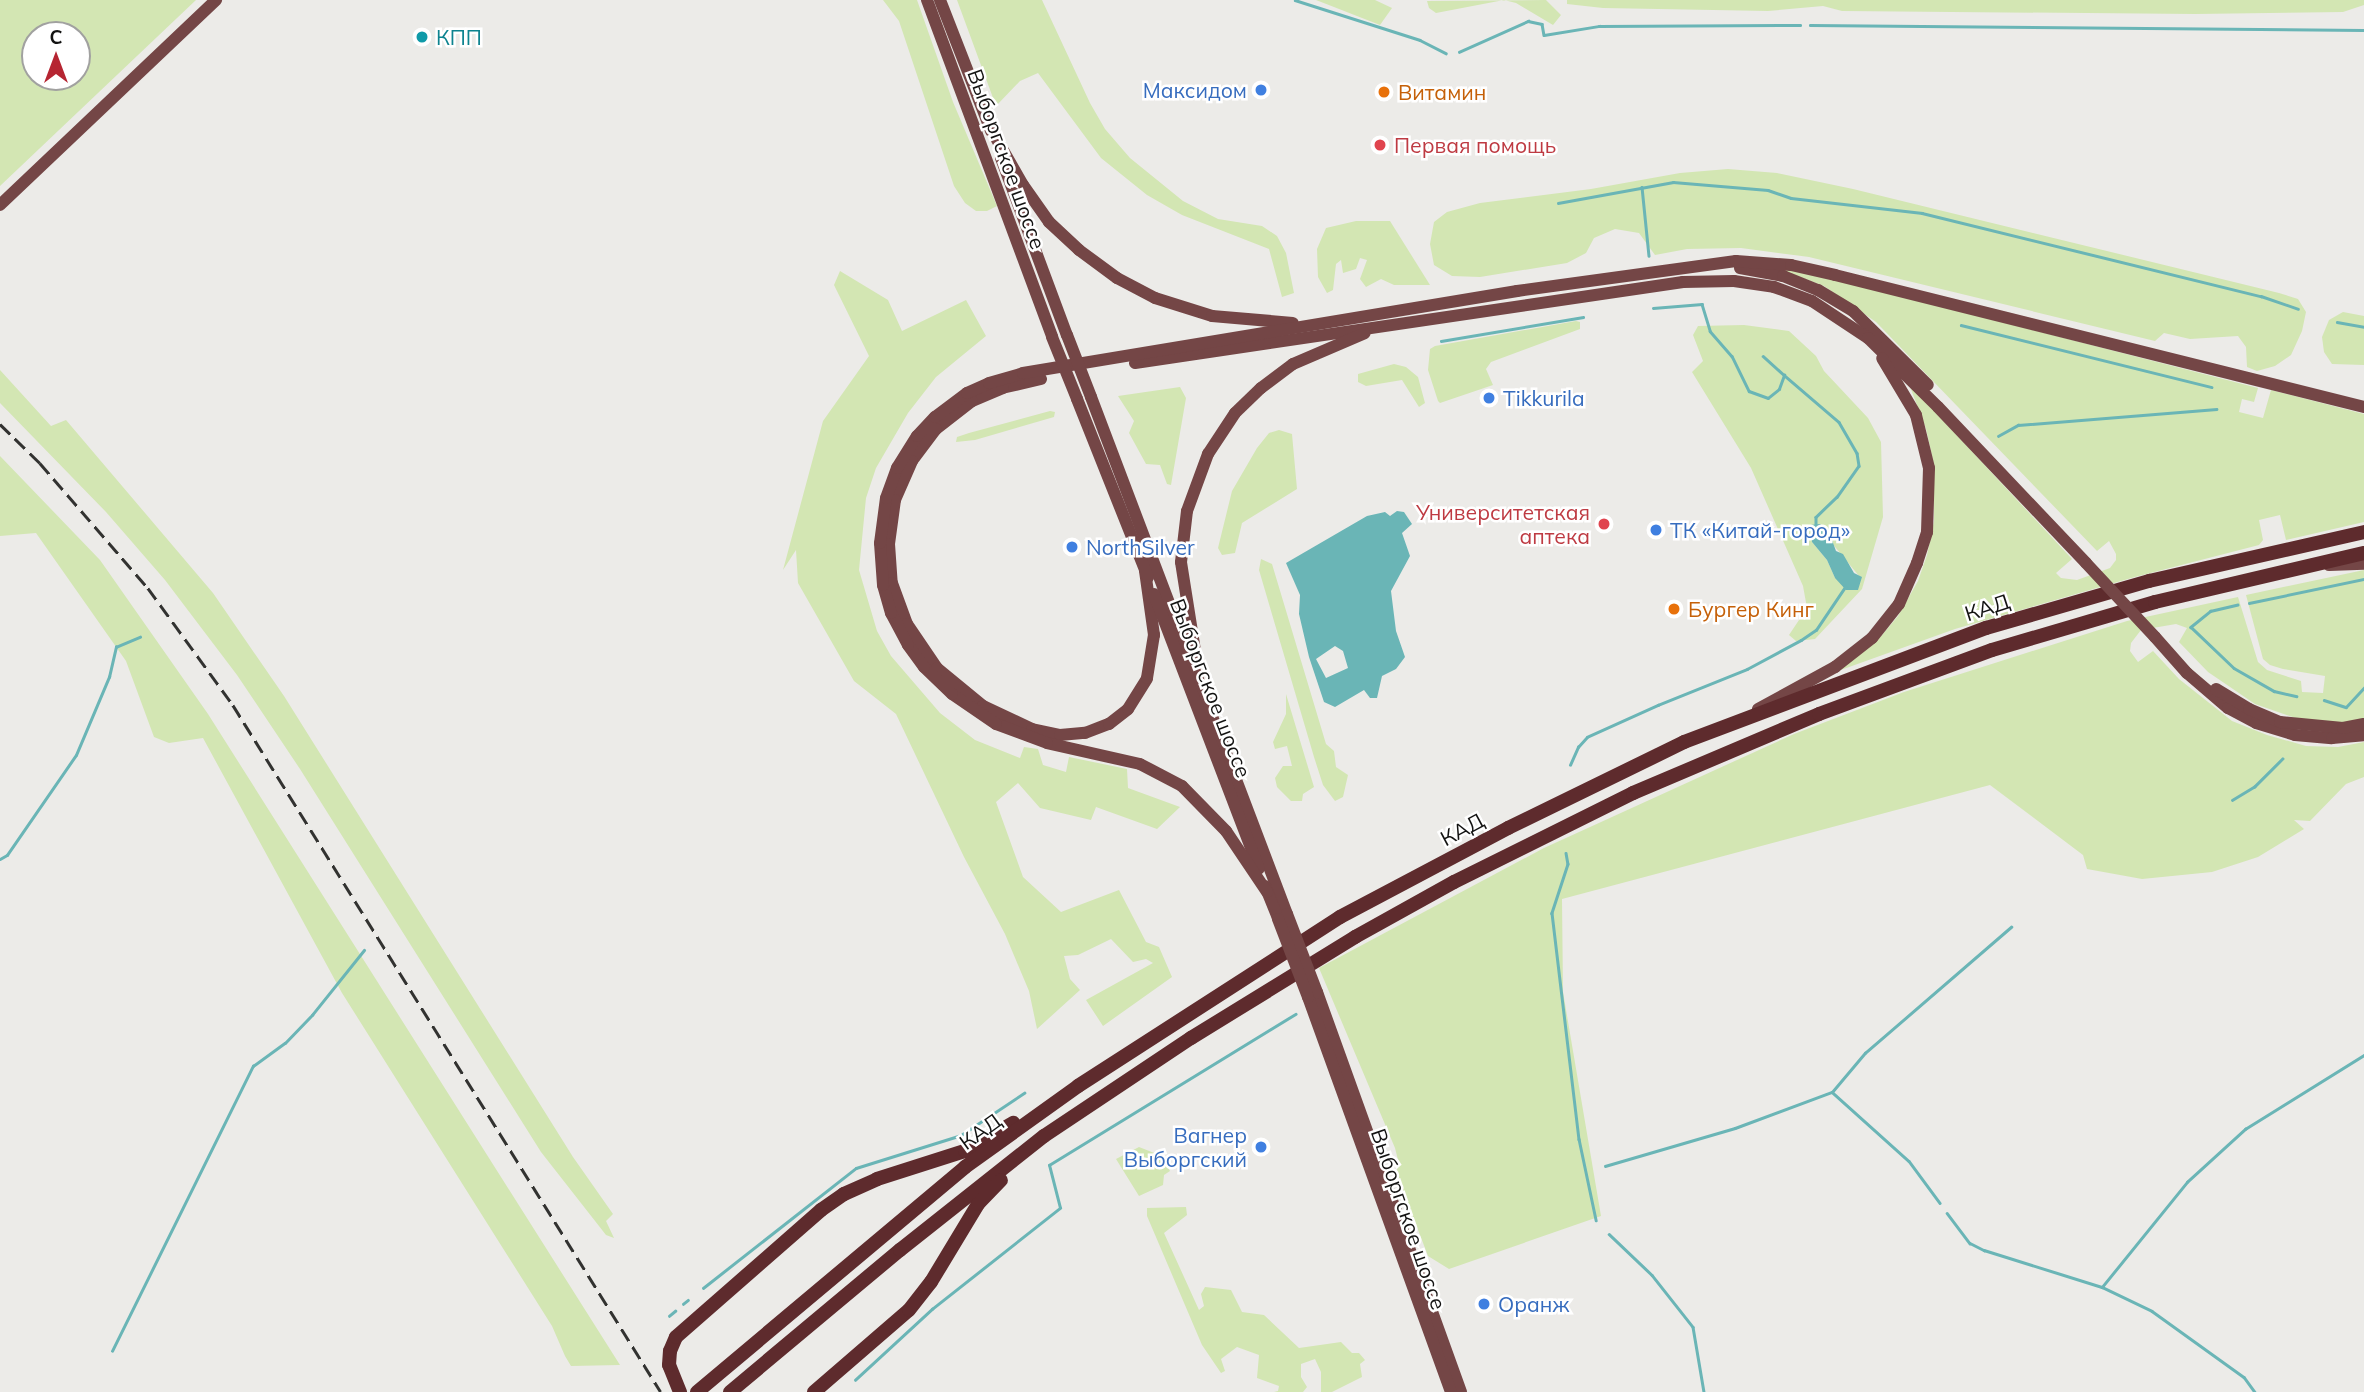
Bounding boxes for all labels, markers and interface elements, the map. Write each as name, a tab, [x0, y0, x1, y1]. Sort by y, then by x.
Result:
north arrow	[21, 21, 91, 91]
place label: КПП	[436, 24, 482, 50]
text: С	[49, 25, 63, 49]
marker: КПП	[414, 29, 430, 45]
street label: Выборгское шоссе	[963, 65, 1051, 253]
place label: Максидом	[1143, 77, 1247, 103]
place label: Витамин	[1398, 79, 1486, 105]
marker: Максидом	[1253, 82, 1269, 98]
marker: Витамин	[1376, 84, 1392, 100]
place label: Первая помощь	[1394, 132, 1556, 158]
marker: Первая помощь	[1372, 137, 1388, 153]
place label: Tikkurila	[1503, 385, 1585, 411]
marker: Tikkurila	[1481, 390, 1497, 406]
place label: Университетская аптека	[1416, 499, 1590, 549]
marker: Университетская аптека	[1596, 516, 1612, 532]
place label: ТК «Китай-город»	[1670, 517, 1850, 543]
marker: ТК «Китай-город»	[1648, 522, 1664, 538]
place label: NorthSilver	[1086, 534, 1195, 560]
marker: NorthSilver	[1064, 539, 1080, 555]
street label: КАД	[1961, 588, 2013, 626]
street label: Выборгское шоссе	[1165, 595, 1257, 781]
place label: Бургер Кинг	[1688, 596, 1814, 622]
marker: Бургер Кинг	[1666, 601, 1682, 617]
street label: КАД	[1436, 807, 1488, 851]
street label: КАД	[954, 1107, 1006, 1155]
place label: Вагнер Выборгский	[1124, 1122, 1247, 1172]
street label: Выборгское шоссе	[1366, 1125, 1452, 1313]
marker: Вагнер Выборгский	[1253, 1139, 1269, 1155]
place label: Оранж	[1498, 1291, 1569, 1317]
marker: Оранж	[1476, 1296, 1492, 1312]

